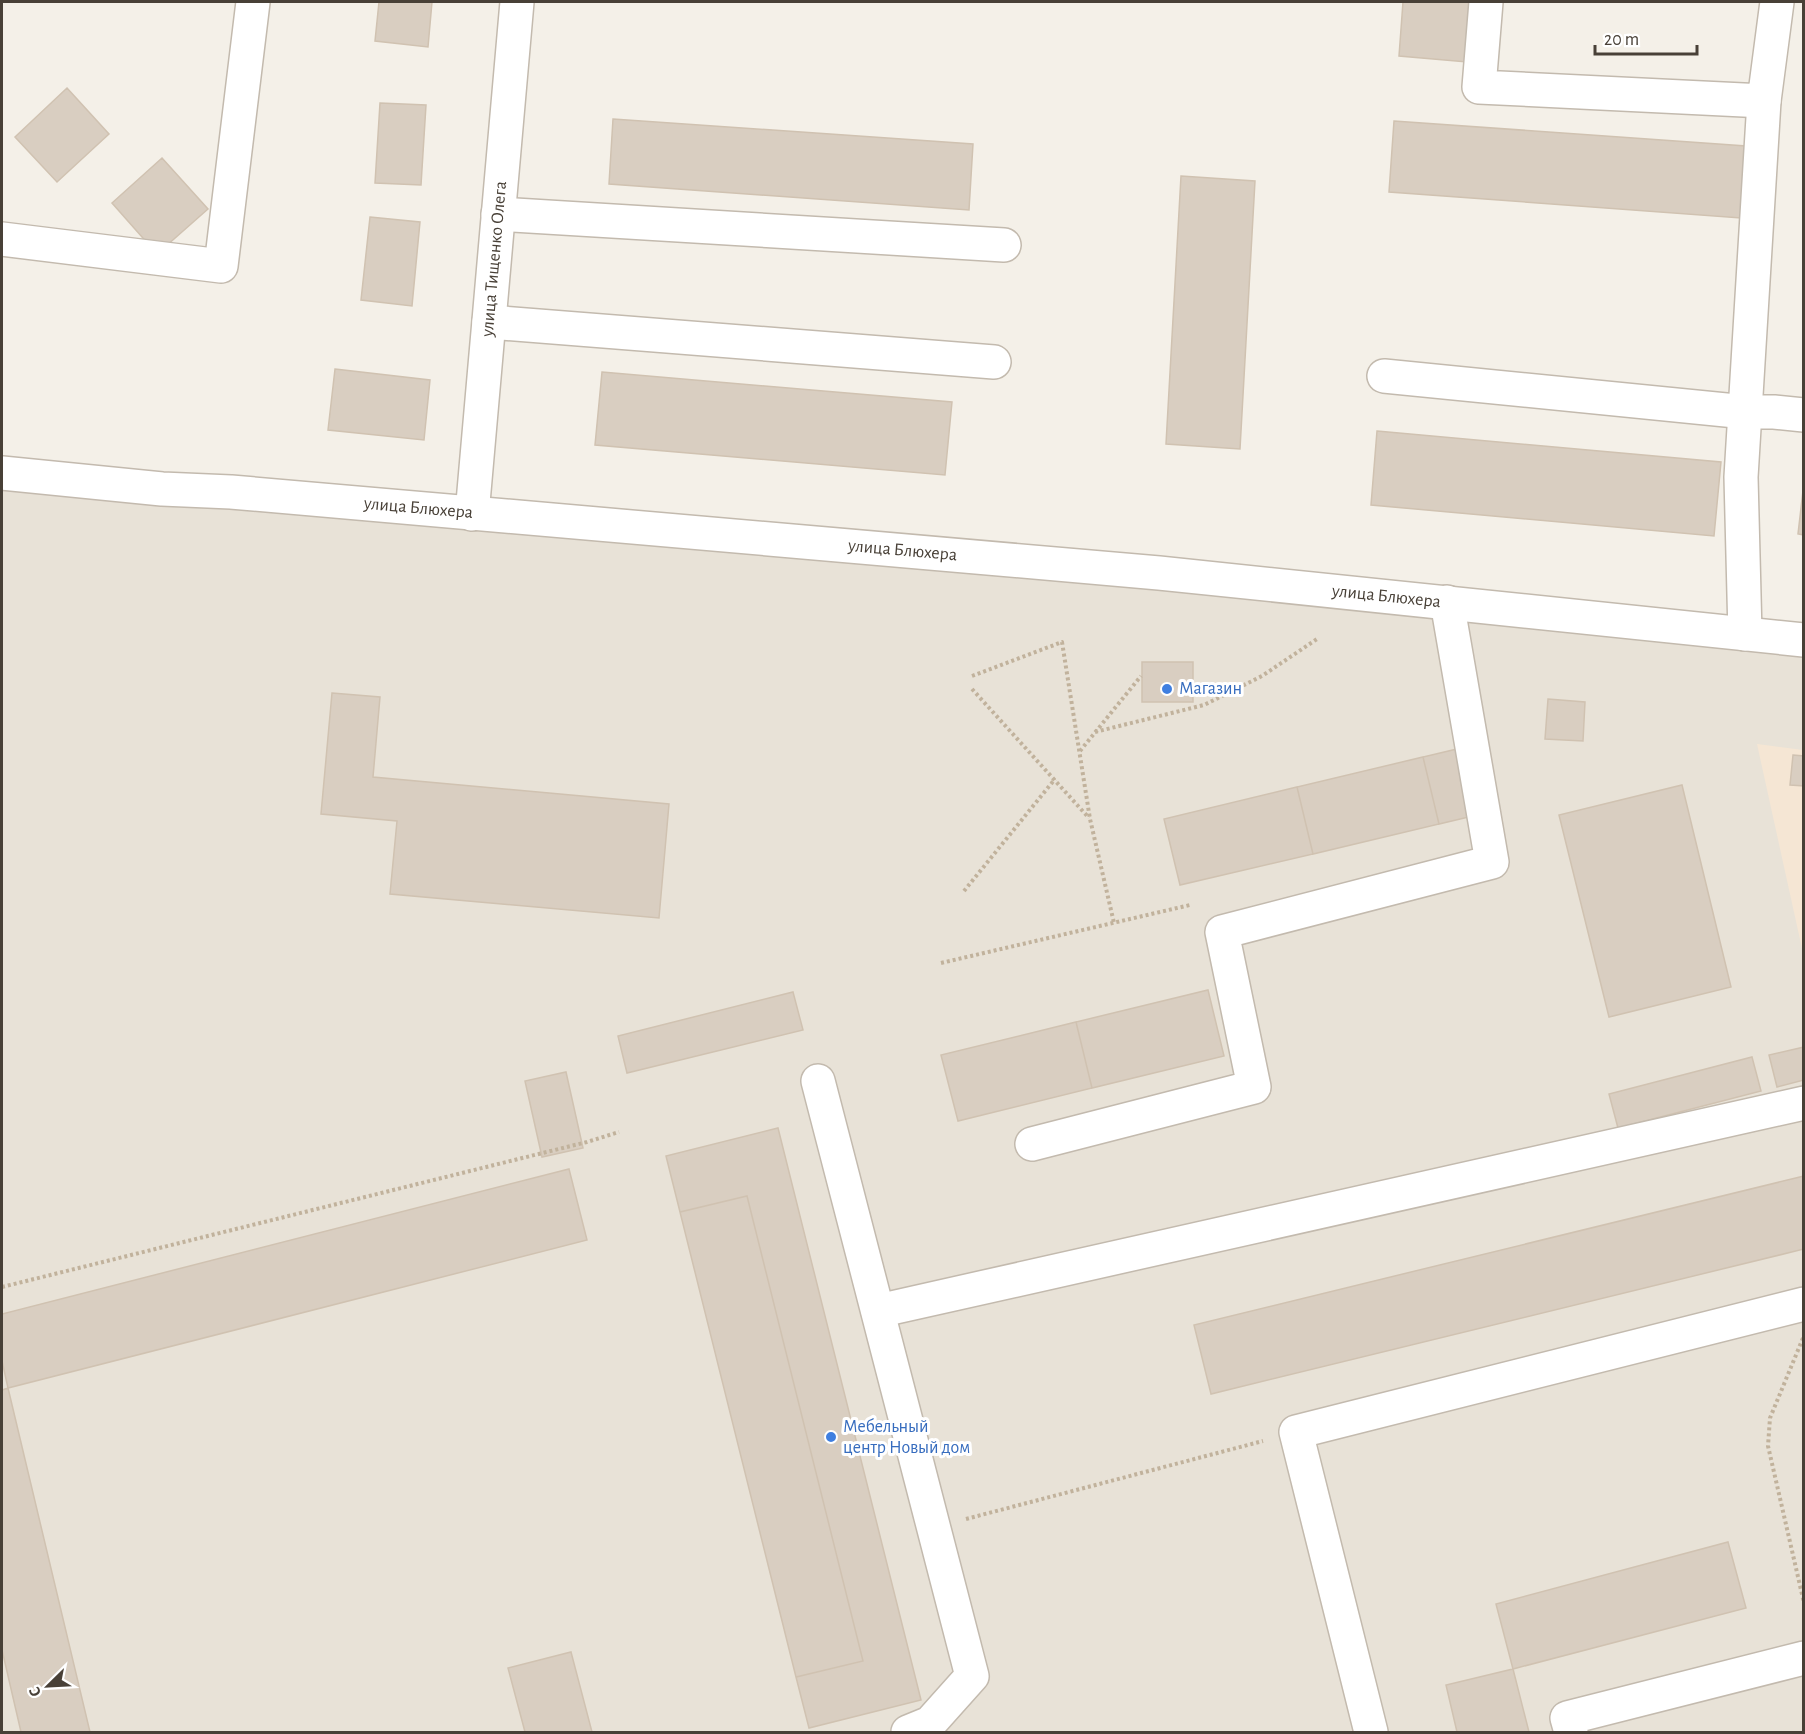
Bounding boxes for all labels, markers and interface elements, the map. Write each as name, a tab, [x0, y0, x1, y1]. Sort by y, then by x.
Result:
scale bar	[1595, 18, 1697, 56]
text: 20 m	[1604, 31, 1639, 49]
street label: улица Тищенко Олега	[479, 180, 510, 339]
street label: улица Блюхера	[362, 495, 474, 522]
street label: улица Блюхера	[846, 537, 958, 564]
street label: улица Блюхера	[1330, 582, 1442, 611]
place label: Магазин	[1179, 680, 1242, 698]
marker: Магазин	[1160, 682, 1174, 696]
place label: Мебельный центр Новый дом	[843, 1417, 970, 1457]
marker: Мебельный центр Новый дом	[824, 1430, 838, 1444]
north arrow	[18, 1656, 78, 1716]
text: С	[26, 1684, 44, 1699]

